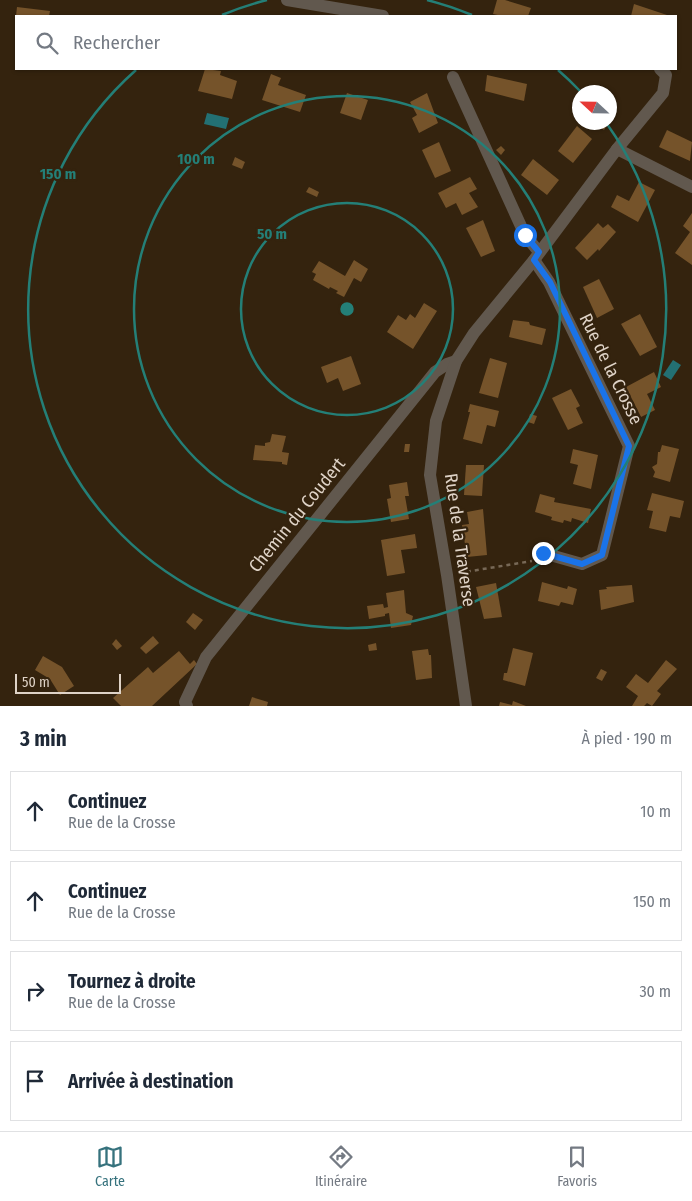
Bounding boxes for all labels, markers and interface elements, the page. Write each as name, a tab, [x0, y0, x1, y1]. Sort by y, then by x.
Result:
search box	[15, 15, 677, 70]
icon: search	[33, 29, 61, 57]
text: Rechercher	[73, 31, 160, 54]
north arrow	[572, 85, 617, 130]
text: 100 m	[177, 150, 215, 168]
text: 150 m	[40, 165, 76, 183]
route start	[514, 224, 537, 247]
text: 50 m	[257, 225, 287, 243]
centre of rings	[338, 300, 356, 318]
street label: Rue de la Crosse	[575, 310, 647, 428]
street label: Chemin du Coudert	[244, 453, 350, 577]
street label: Rue de la Traverse	[440, 472, 480, 608]
route end	[532, 542, 555, 565]
scale bar	[15, 671, 121, 694]
text: 50 m	[22, 674, 50, 691]
text: 3 min	[20, 726, 67, 752]
text: À pied · 190 m	[581, 729, 672, 748]
text: Continuez	[68, 790, 147, 813]
icon: ahead	[21, 797, 49, 825]
text: 10 m	[640, 802, 671, 821]
text: Rue de la Crosse	[68, 813, 176, 832]
text: Continuez	[68, 880, 147, 903]
icon: ahead	[21, 887, 49, 915]
text: 150 m	[633, 892, 671, 911]
text: Rue de la Crosse	[68, 903, 176, 922]
text: Tournez à droite	[68, 970, 196, 993]
icon: right	[21, 977, 49, 1005]
text: 30 m	[639, 982, 671, 1001]
text: Rue de la Crosse	[68, 993, 176, 1012]
icon: arrive	[21, 1067, 49, 1095]
text: Arrivée à destination	[68, 1070, 234, 1093]
tab: Carte	[95, 1143, 125, 1190]
tab: Itinéraire	[315, 1143, 367, 1190]
tab: Favoris	[557, 1143, 597, 1190]

